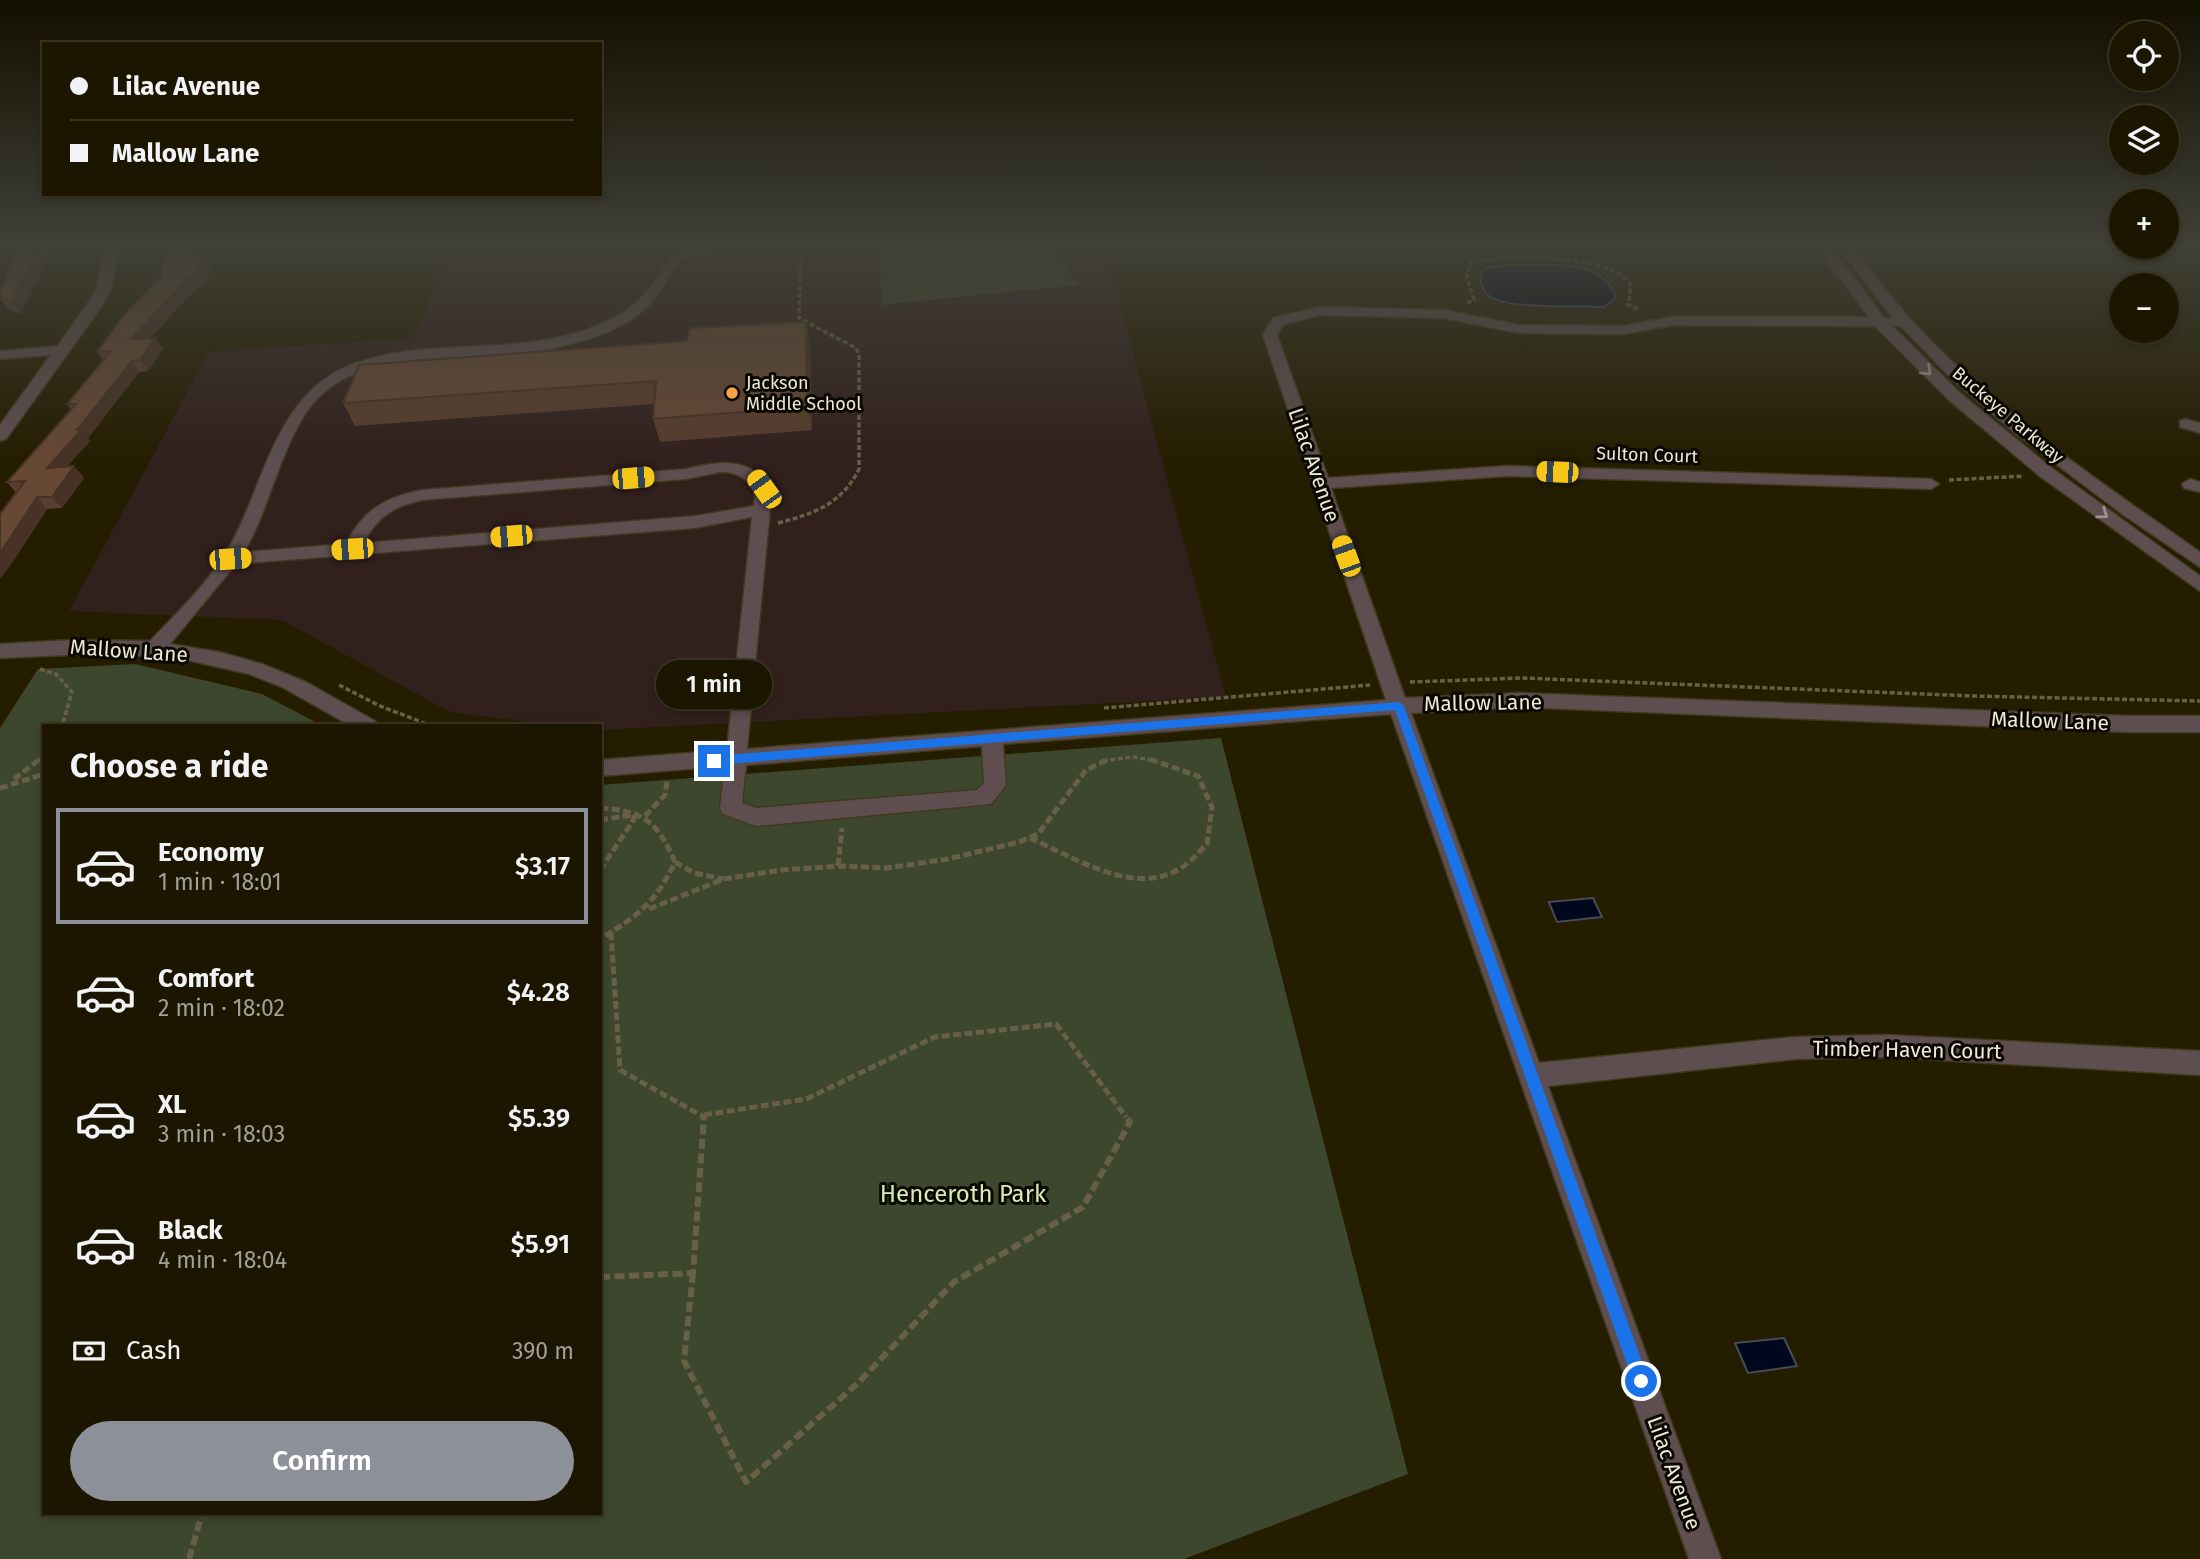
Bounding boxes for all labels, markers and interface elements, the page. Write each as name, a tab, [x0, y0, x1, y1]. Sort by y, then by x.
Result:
map controls	[2109, 21, 2179, 343]
button: locate	[2109, 21, 2179, 91]
text: Lilac Avenue	[112, 71, 260, 102]
button: layers	[2109, 105, 2179, 175]
text: Mallow Lane	[112, 138, 259, 169]
button: +	[2109, 189, 2179, 259]
button: −	[2109, 273, 2179, 343]
one-way arrow	[1919, 362, 1932, 375]
street label: Buckeye Parkway	[1948, 362, 2068, 468]
place label: Jackson Middle School	[746, 372, 862, 415]
marker: Jackson Middle School	[724, 385, 740, 401]
street label: Lilac Avenue	[1282, 404, 1346, 526]
street label: Sulton Court	[1596, 442, 1699, 468]
car	[1536, 461, 1579, 483]
car	[612, 466, 655, 490]
car	[744, 466, 785, 512]
one-way arrow	[2095, 506, 2108, 518]
car	[490, 524, 533, 548]
car	[1329, 533, 1364, 579]
car	[331, 537, 374, 561]
car	[209, 547, 252, 571]
street label: Mallow Lane	[69, 634, 189, 668]
callout: 1 min	[656, 660, 772, 708]
text: 1 min	[686, 670, 742, 698]
street label: Mallow Lane	[1424, 689, 1542, 717]
street label: Mallow Lane	[1991, 706, 2109, 736]
route end	[698, 745, 730, 777]
text: Choose a ride	[70, 747, 268, 785]
icon: car	[74, 835, 137, 898]
text: Economy	[158, 837, 264, 868]
text: $3.17	[515, 851, 570, 882]
text: 1 min · 18:01	[158, 868, 282, 896]
icon: car	[74, 961, 137, 1024]
text: Comfort	[158, 963, 254, 994]
text: $4.28	[507, 977, 570, 1008]
text: 2 min · 18:02	[158, 994, 285, 1022]
street label: Timber Haven Court	[1812, 1035, 2002, 1065]
icon: car	[74, 1087, 137, 1150]
text: XL	[158, 1089, 186, 1120]
text: $5.39	[508, 1103, 570, 1134]
text: 3 min · 18:03	[158, 1120, 285, 1148]
park label: Henceroth Park	[880, 1180, 1047, 1208]
icon: car	[74, 1213, 137, 1276]
text: Black	[158, 1215, 223, 1246]
text: $5.91	[511, 1229, 570, 1260]
text: 4 min · 18:04	[158, 1246, 287, 1274]
icon: cash	[70, 1332, 108, 1370]
text: Cash	[126, 1335, 182, 1366]
text: 390 m	[512, 1337, 574, 1365]
route start	[1625, 1365, 1657, 1397]
street label: Lilac Avenue	[1641, 1413, 1707, 1533]
button: Confirm	[70, 1421, 574, 1501]

